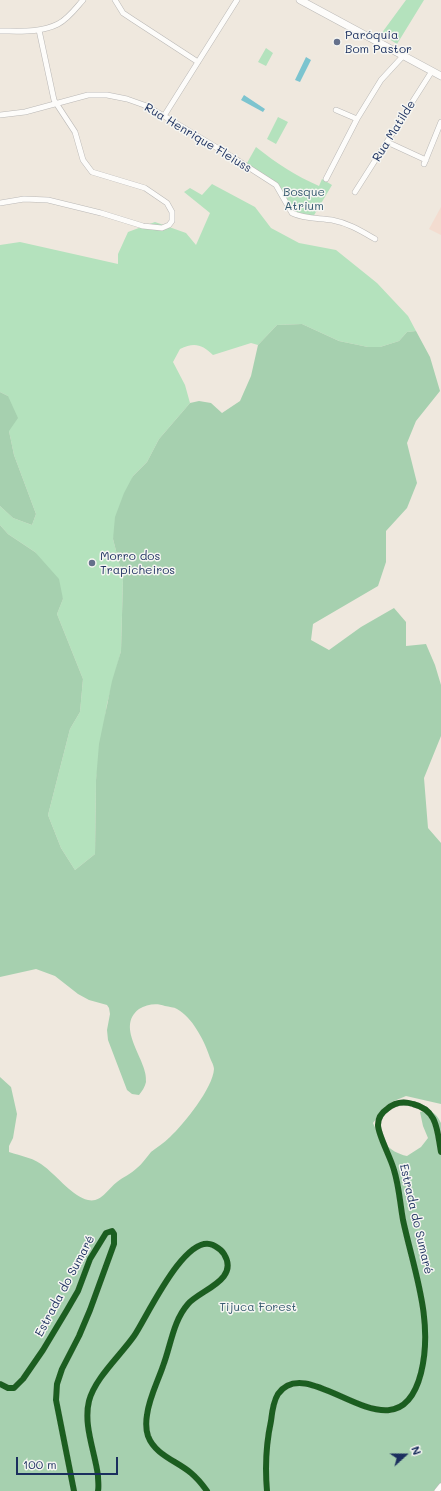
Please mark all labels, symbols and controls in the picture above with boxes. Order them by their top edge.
place label: Paróquia Bom Pastor [345,28,412,56]
marker: Paróquia Bom Pastor [332,37,342,47]
street label: Rua Matilde [369,98,419,164]
street label: Rua Henrique Fleiuss [142,100,254,176]
park label: Bosque Atrium [283,185,325,213]
place label: Morro dos Trapicheiros [100,549,175,577]
marker: Morro dos Trapicheiros [87,558,97,568]
street label: Estrada do Sumaré [396,1162,436,1276]
street label: Estrada do Sumaré [32,1233,98,1339]
park label: Tijuca Forest [219,1300,297,1314]
north arrow [385,1435,425,1475]
text: N [408,1444,425,1457]
scale bar [18,1449,120,1475]
text: 100 m [23,1456,57,1472]

